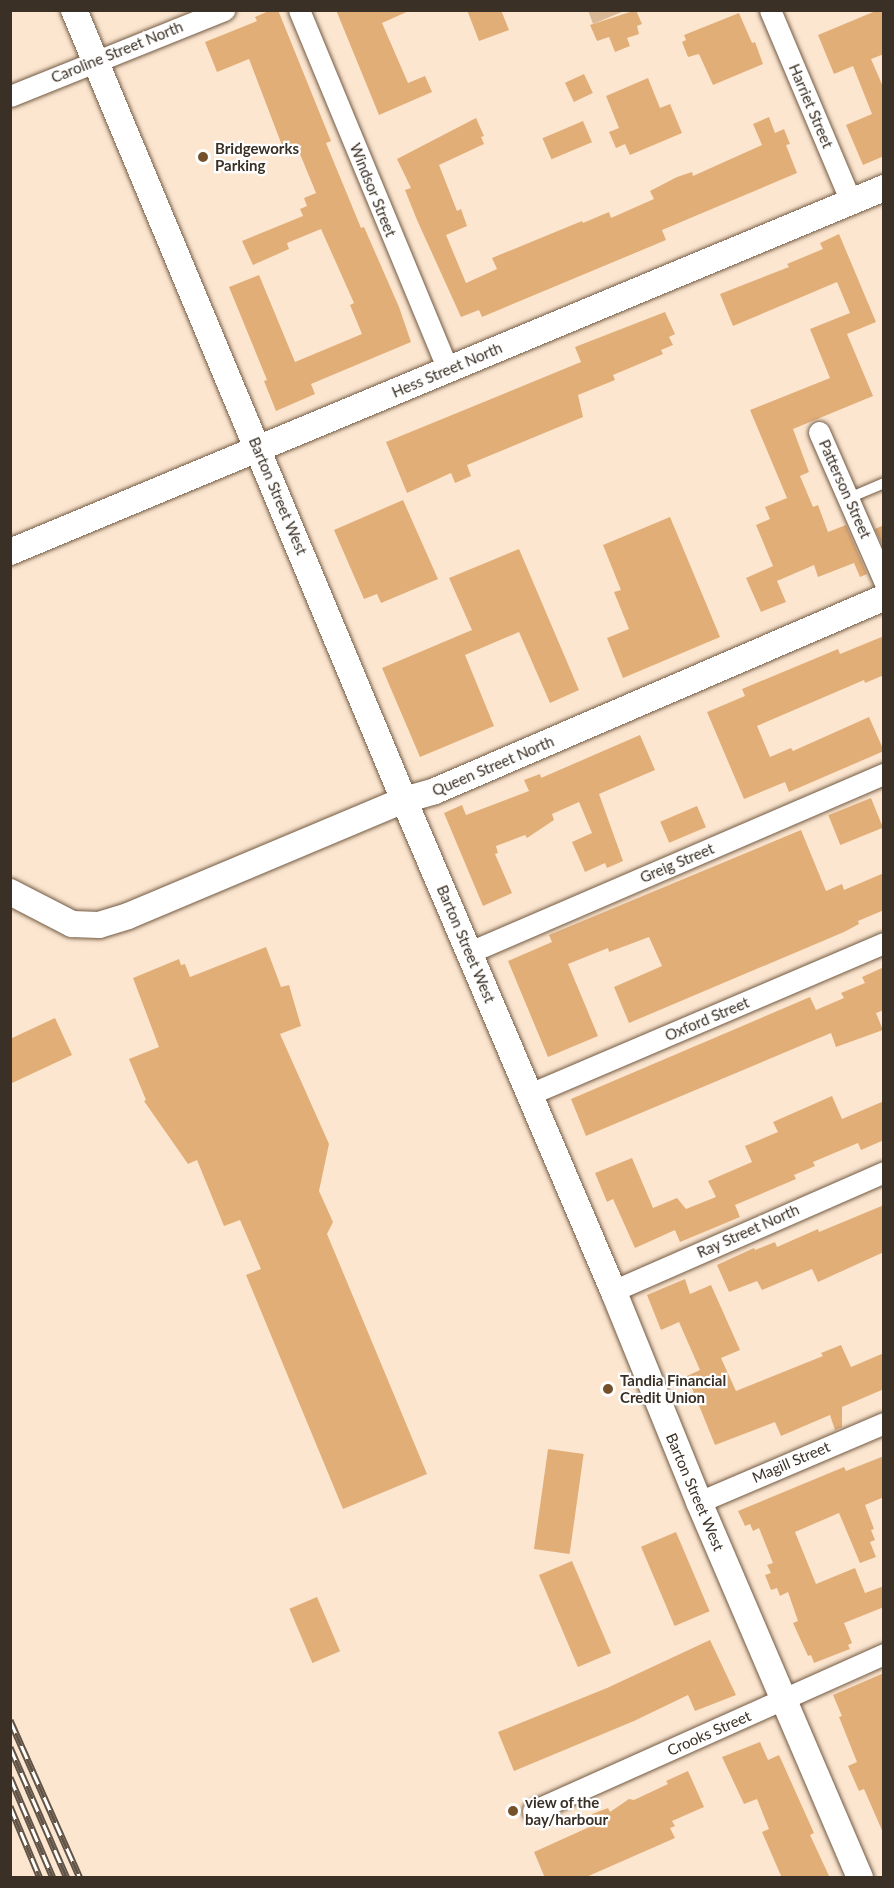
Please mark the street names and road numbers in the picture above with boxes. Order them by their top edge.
street label: Caroline Street North [48,17,186,87]
street label: Harriet Street [785,61,837,151]
street label: Windsor Street [346,140,400,240]
street label: Hess Street North [389,339,505,401]
street label: Barton Street West [245,434,311,558]
street label: Patterson Street [815,437,875,541]
street label: Queen Street North [429,732,557,800]
street label: Greig Street [637,839,717,887]
street label: Barton Street West [433,882,499,1006]
street label: Oxford Street [662,993,752,1045]
street label: Ray Street North [694,1200,802,1262]
street label: Barton Street West [662,1430,728,1554]
street label: Magill Street [749,1438,833,1486]
street label: Crooks Street [664,1707,754,1759]

